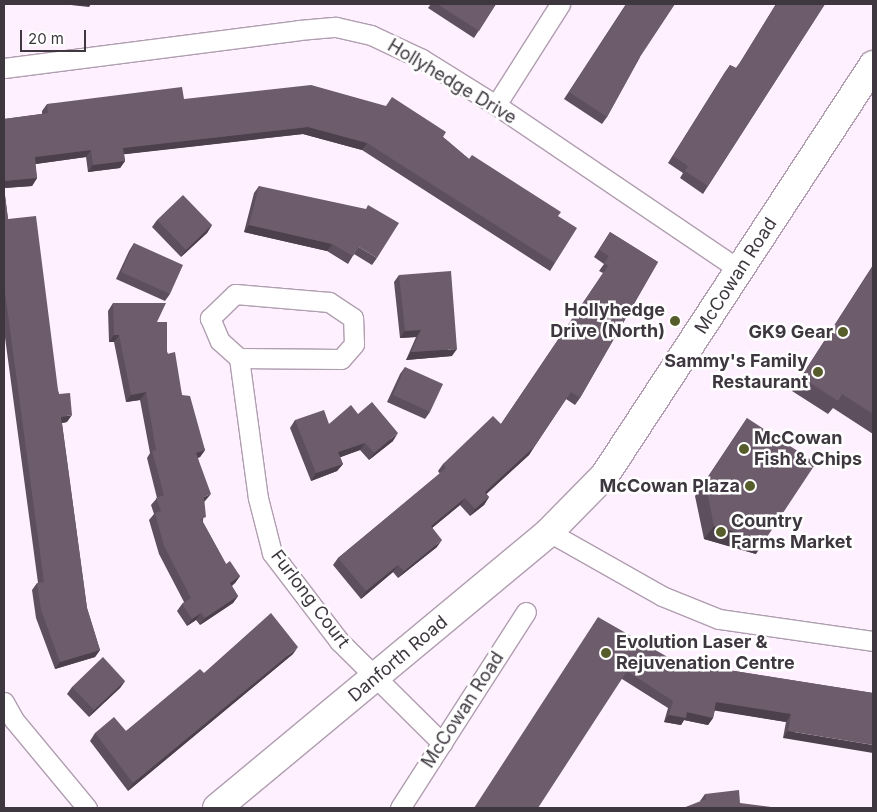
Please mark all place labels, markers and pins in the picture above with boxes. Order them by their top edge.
place label: Hollyhedge Drive (North) [550,300,665,342]
marker: Hollyhedge Drive (North) [669,315,681,327]
place label: GK9 Gear [748,321,833,343]
marker: GK9 Gear [837,326,849,338]
place label: Sammy's Family Restaurant [664,351,808,394]
marker: Sammy's Family Restaurant [812,366,824,378]
place label: McCowan Fish & Chips [754,428,862,470]
marker: McCowan Fish & Chips [738,443,750,455]
place label: McCowan Plaza [600,475,740,497]
marker: McCowan Plaza [744,480,756,492]
place label: Country Farms Market [731,511,852,554]
marker: Country Farms Market [715,526,727,538]
place label: Evolution Laser & Rejuvenation Centre [616,632,795,674]
marker: Evolution Laser & Rejuvenation Centre [600,647,612,659]

